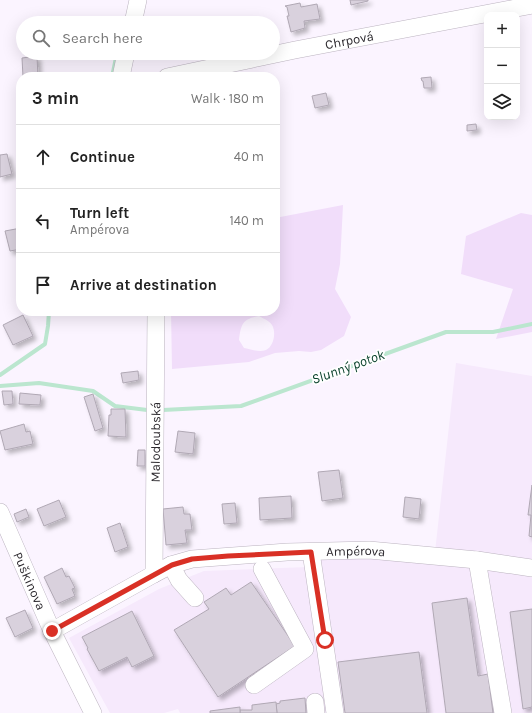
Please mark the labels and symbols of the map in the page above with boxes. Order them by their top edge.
street label: Chrpová [324,28,375,52]
water label: Slunný potok [309,346,388,388]
street label: Malodoubská [147,402,163,482]
street label: Ampérova [326,542,386,559]
street label: Puškinova [11,549,49,612]
route end [43,622,61,640]
route start [316,631,334,649]

